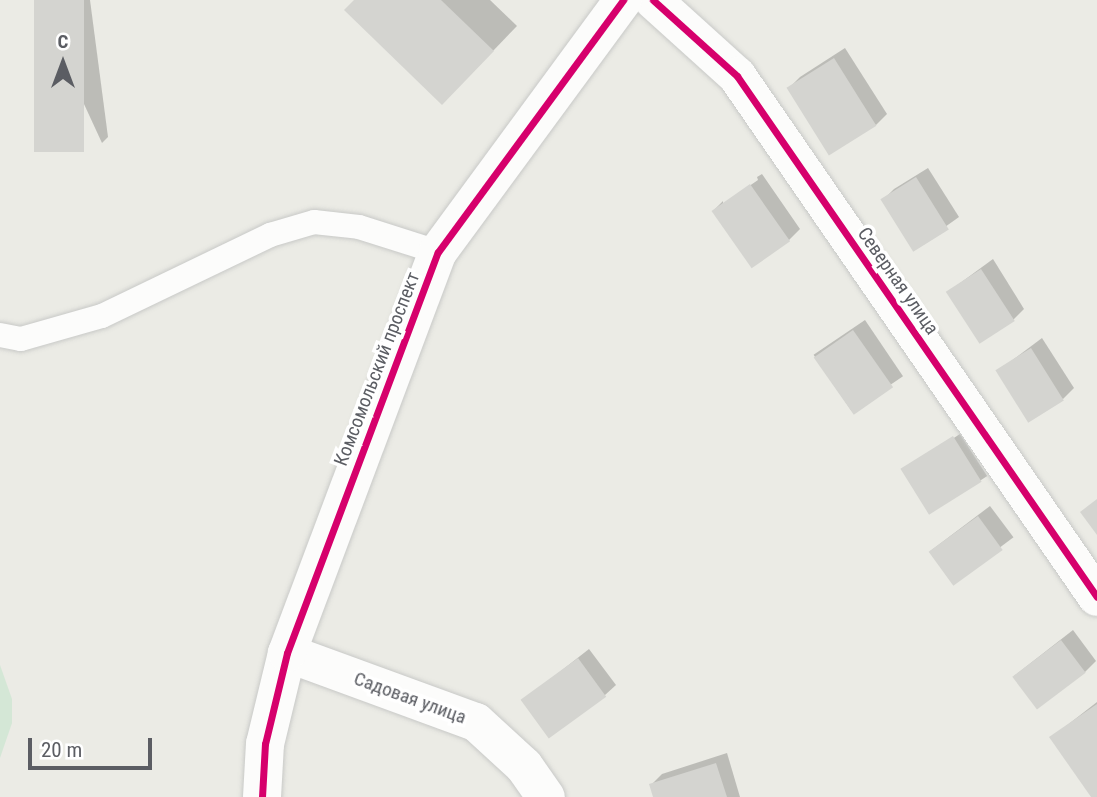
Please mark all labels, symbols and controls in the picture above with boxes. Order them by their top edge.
north arrow [28,28,98,98]
text: С [58,30,68,53]
street label: Северная улица [853,223,943,339]
street label: Комсомольский проспект [329,269,425,469]
street label: Садовая улица [351,667,469,729]
scale bar [32,724,156,768]
text: 20 m [41,738,82,762]

